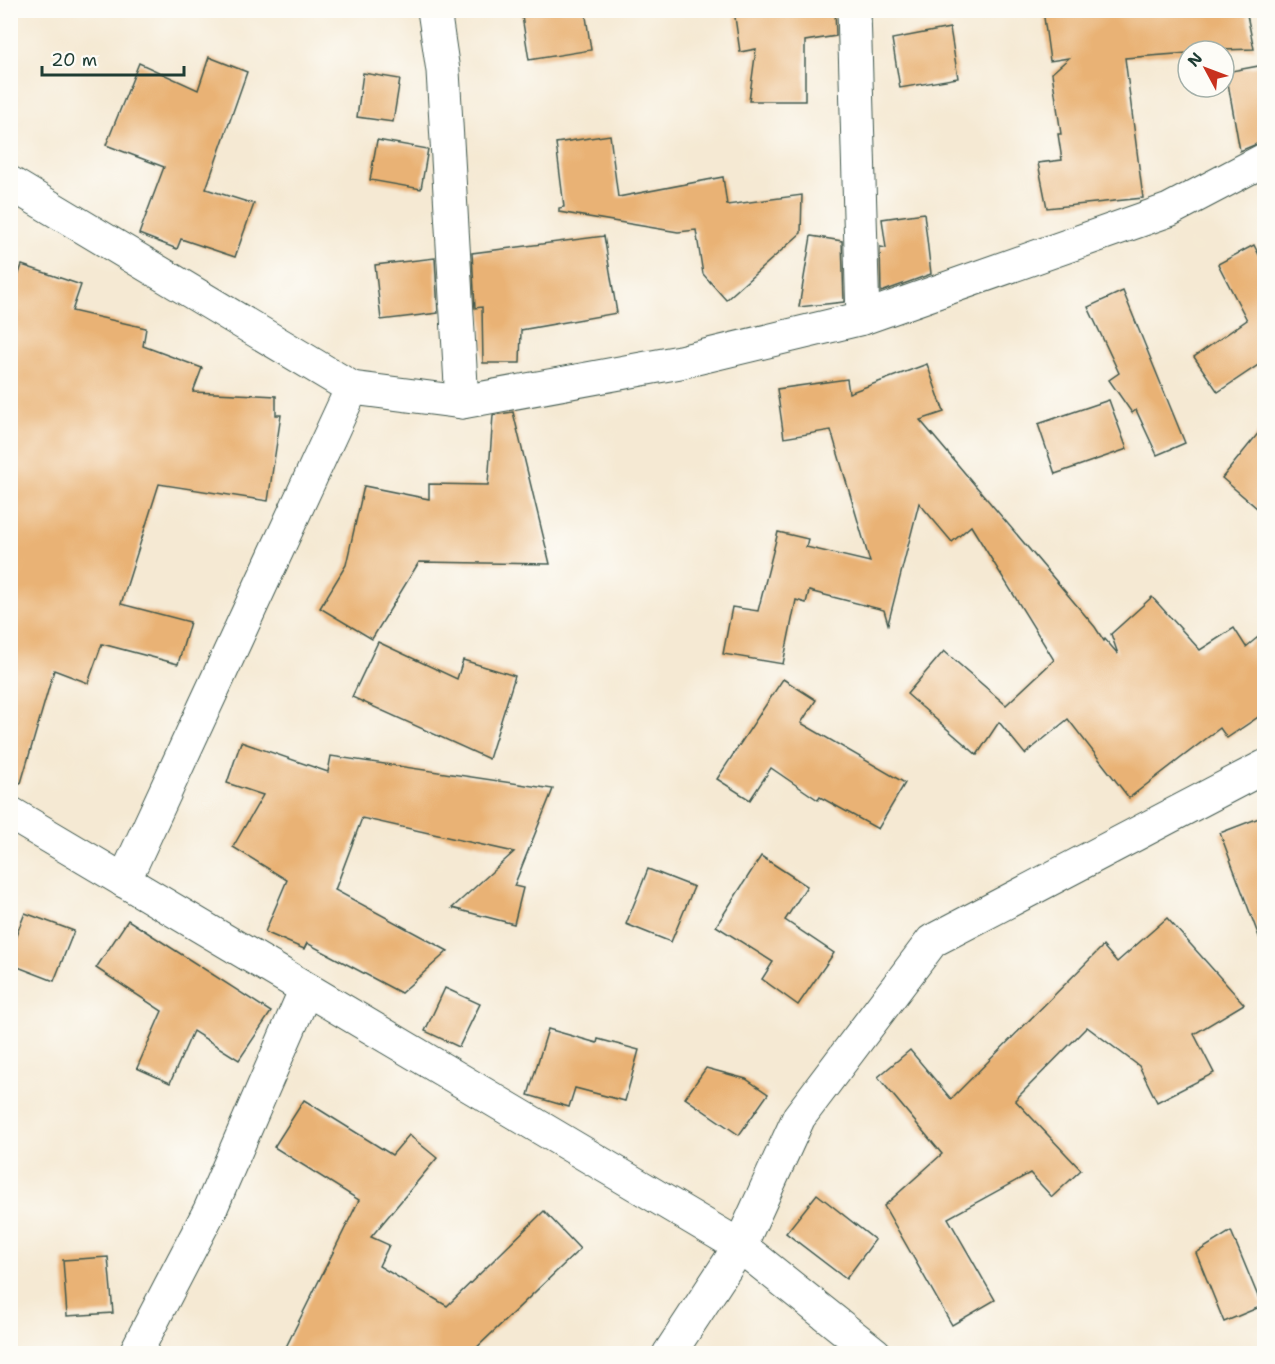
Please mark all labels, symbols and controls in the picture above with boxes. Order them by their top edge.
scale bar [42,39,184,77]
north arrow [1176,39,1236,99]
text: 20 m [51,48,97,72]
text: N [1183,48,1207,71]

